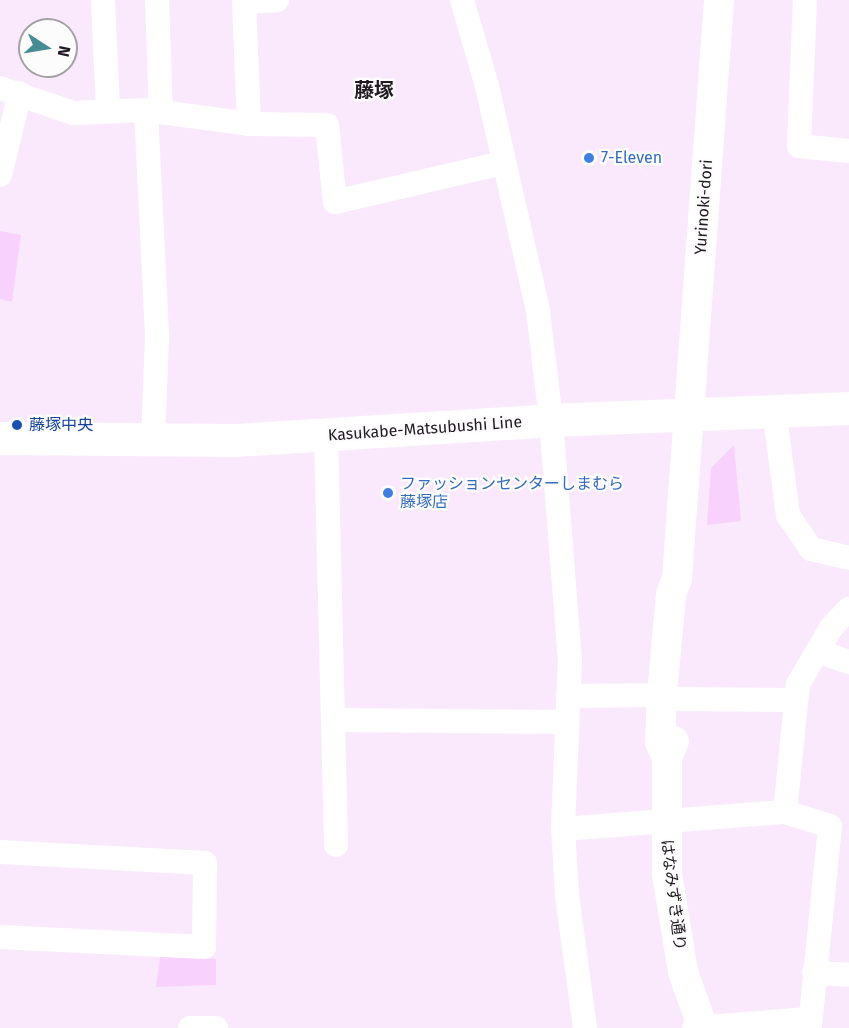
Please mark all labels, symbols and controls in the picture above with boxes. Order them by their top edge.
north arrow [18,18,78,78]
text: N [54,44,75,59]
district label: 藤塚 [354,78,394,102]
place label: 7-Eleven [601,148,662,168]
marker: 7-Eleven [582,151,596,165]
street label: Yurinoki-dori [691,159,717,255]
street label: Kasukabe-Matsubushi Line [327,413,523,445]
place label: 藤塚中央 [29,415,93,435]
marker: 藤塚中央 [10,418,24,432]
place label: ファッションセンターしまむら 藤塚店 [400,474,624,512]
marker: ファッションセンターしまむら 藤塚店 [381,486,395,500]
street label: はなみずき通り [657,838,689,952]

